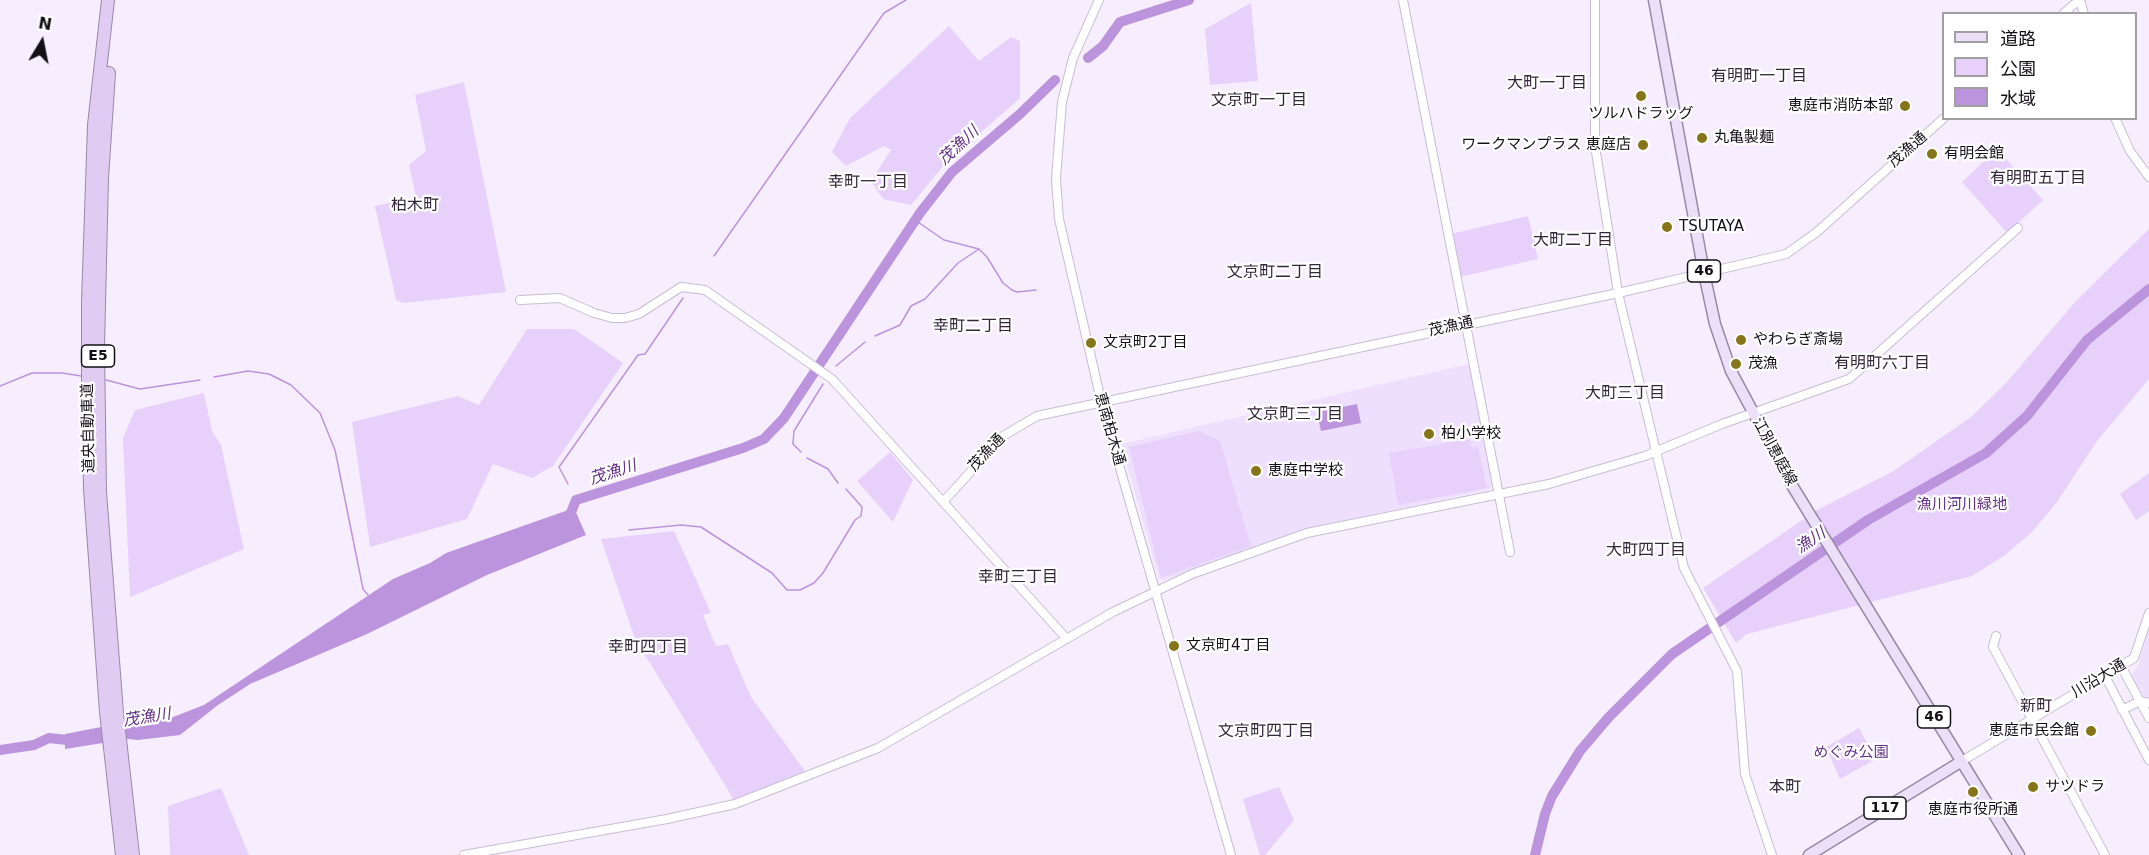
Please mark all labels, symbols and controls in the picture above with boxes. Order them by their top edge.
north arrow [12,12,72,72]
legend [1942,12,2137,120]
text: N [37,13,53,34]
text: 道路 [2000,28,2036,49]
text: 公園 [2000,58,2036,79]
district label: 有明町一丁目 [1711,67,1807,87]
district label: 大町一丁目 [1507,74,1587,94]
text: 水域 [2000,88,2036,109]
marker: ツルハドラッグ [1634,89,1648,103]
district label: 文京町一丁目 [1211,91,1307,111]
place label: 恵庭市消防本部 [1788,97,1893,115]
marker: 恵庭市消防本部 [1898,99,1912,113]
place label: ツルハドラッグ [1589,105,1693,123]
water label: 茂漁川 [935,123,983,169]
street label: 茂漁通 [1885,128,1931,172]
place label: 丸亀製麺 [1714,129,1774,147]
marker: 丸亀製麺 [1695,131,1709,145]
place label: ワークマンプラス 恵庭店 [1461,136,1631,154]
marker: ワークマンプラス 恵庭店 [1636,138,1650,152]
place label: 有明会館 [1944,145,2004,163]
marker: 有明会館 [1925,147,1939,161]
district label: 有明町五丁目 [1990,169,2086,189]
district label: 幸町一丁目 [828,173,908,193]
district label: 柏木町 [391,196,439,216]
place label: TSUTAYA [1679,218,1744,236]
marker: TSUTAYA [1660,220,1674,234]
district label: 大町二丁目 [1533,231,1613,251]
road number: 46 [1688,260,1720,282]
district label: 文京町二丁目 [1227,263,1323,283]
street label: 茂漁通 [1427,314,1475,340]
district label: 幸町二丁目 [933,317,1013,337]
place label: やわらぎ斎場 [1753,331,1843,349]
marker: やわらぎ斎場 [1734,333,1748,347]
place label: 文京町2丁目 [1103,334,1188,352]
marker: 文京町2丁目 [1084,336,1098,350]
road number: E5 [82,345,114,367]
district label: 有明町六丁目 [1834,354,1930,374]
place label: 茂漁 [1748,355,1778,373]
marker: 茂漁 [1729,357,1743,371]
street label: 道央自動車道 [79,383,99,473]
district label: 大町三丁目 [1585,384,1665,404]
street label: 恵南柏木通 [1090,390,1128,468]
district label: 文京町三丁目 [1247,405,1343,425]
street label: 江別恵庭線 [1748,415,1800,489]
place label: 柏小学校 [1441,425,1501,443]
marker: 柏小学校 [1422,427,1436,441]
street label: 茂漁通 [965,431,1009,475]
water label: 茂漁川 [587,456,639,490]
place label: 恵庭中学校 [1268,462,1343,480]
marker: 恵庭中学校 [1249,464,1263,478]
park label: 漁川河川緑地 [1917,496,2007,514]
water label: 漁川 [1792,524,1830,558]
district label: 大町四丁目 [1606,541,1686,561]
district label: 幸町三丁目 [978,568,1058,588]
place label: 文京町4丁目 [1186,637,1271,655]
district label: 幸町四丁目 [608,638,688,658]
marker: 文京町4丁目 [1167,639,1181,653]
street label: 川沿大通 [2069,656,2129,702]
district label: 新町 [2020,697,2052,717]
water label: 茂漁川 [122,705,172,731]
road number: 46 [1918,706,1950,728]
district label: 文京町四丁目 [1218,722,1314,742]
place label: 恵庭市民会館 [1989,722,2079,740]
marker: 恵庭市民会館 [2084,724,2098,738]
park label: めぐみ公園 [1814,744,1888,762]
district label: 本町 [1769,778,1801,798]
place label: サツドラ [2045,778,2105,796]
marker: サツドラ [2026,780,2040,794]
marker: 恵庭市役所通 [1966,785,1980,799]
road number: 117 [1864,797,1906,819]
place label: 恵庭市役所通 [1928,801,2018,819]

